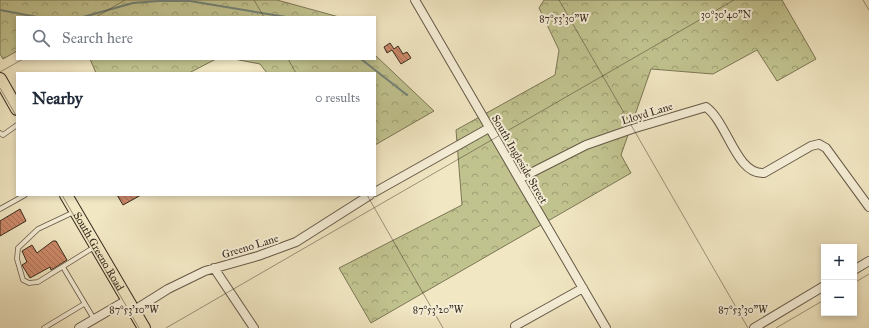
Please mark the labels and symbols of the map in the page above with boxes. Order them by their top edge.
text: 30°30'40"N [701,9,752,21]
text: 87°53'30"W [539,13,589,25]
street label: Lloyd Lane [620,99,675,127]
street label: South Ingleside Street [489,113,550,206]
street label: South Greeno Road [70,210,127,293]
street label: Greeno Lane [220,232,280,261]
text: 87°53'10"W [109,304,159,316]
text: 87°53'20"W [413,304,464,316]
text: 87°53'30"W [718,304,768,316]

